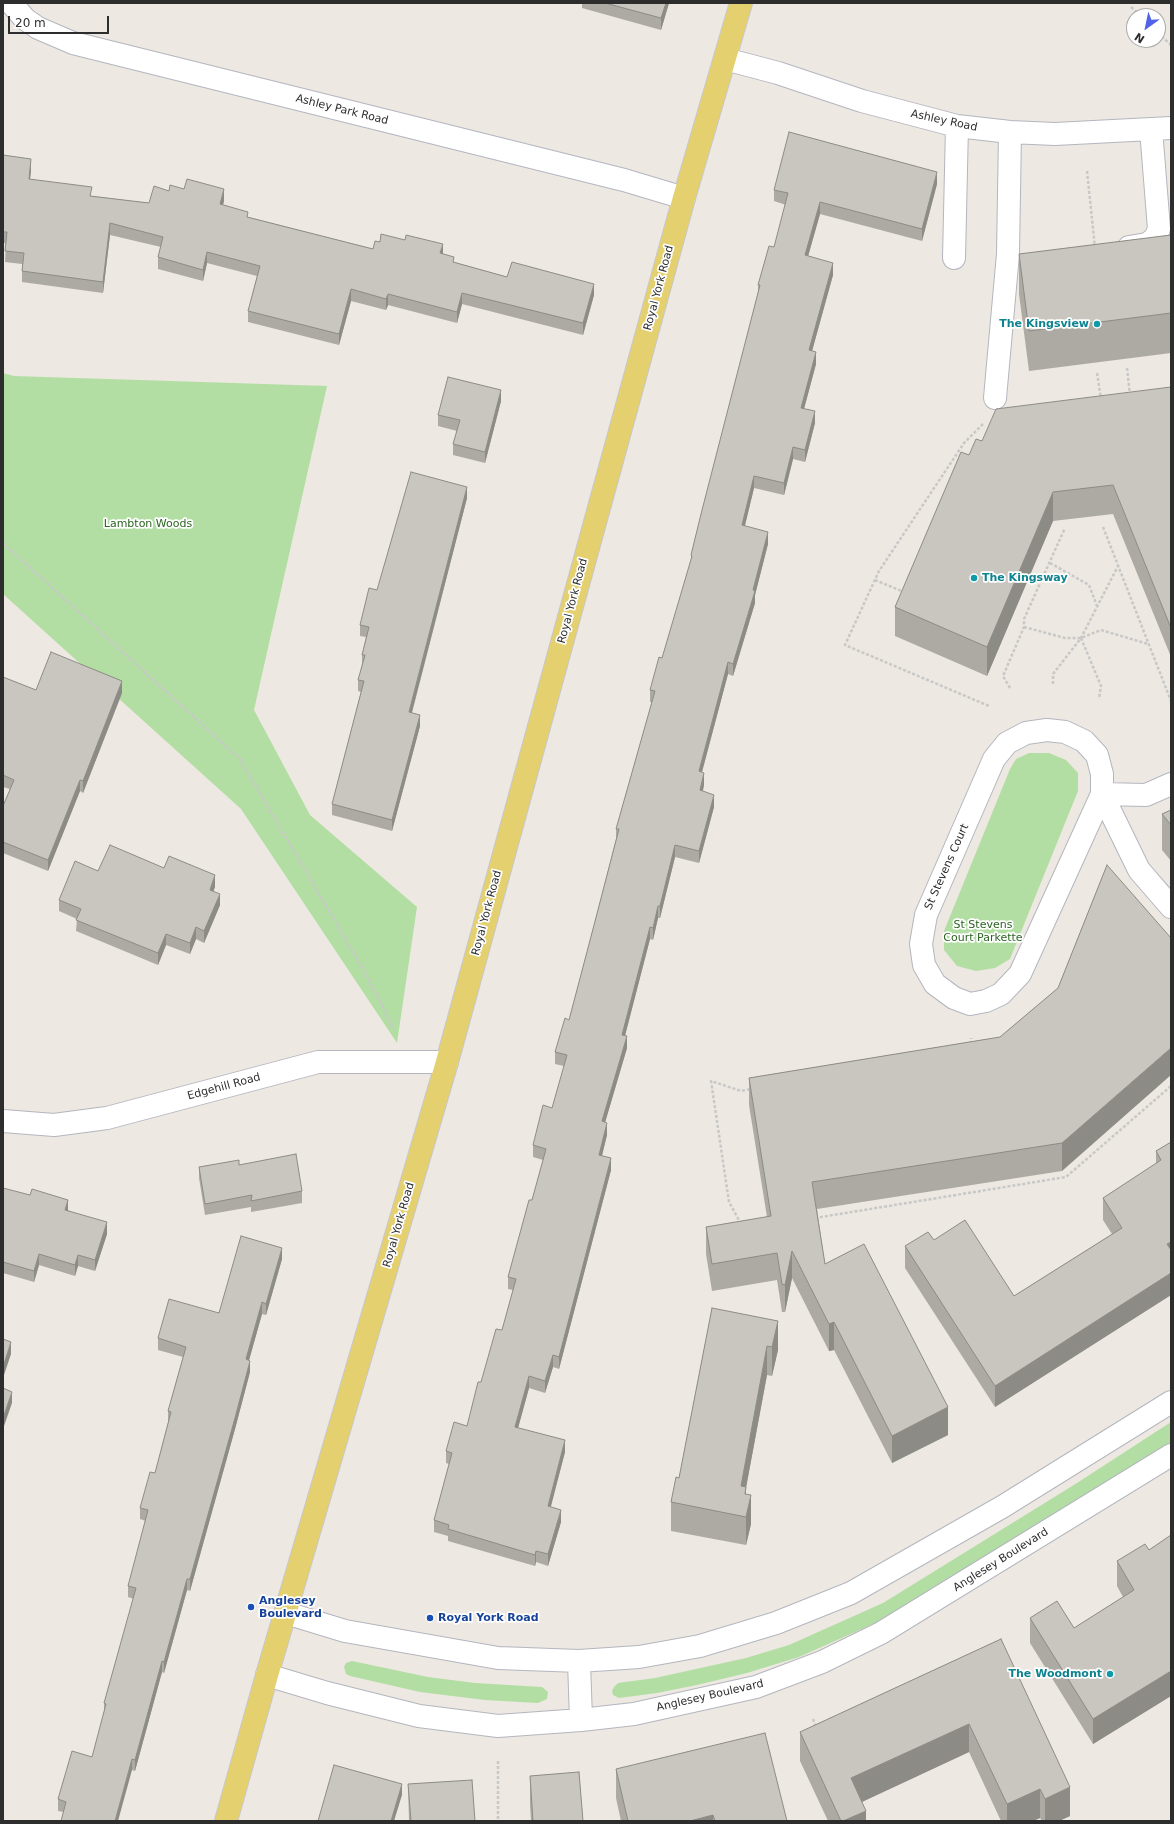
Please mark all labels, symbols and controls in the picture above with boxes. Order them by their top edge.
scale bar [10,8,111,34]
north arrow [1126,8,1166,48]
text: 20 m [15,16,46,30]
text: N [1132,30,1147,46]
street label: Ashley Park Road [294,92,390,128]
street label: Ashley Road [910,108,978,134]
street label: Royal York Road [641,244,677,332]
place label: The Kingsview [999,317,1089,331]
marker: The Kingsview [1092,319,1102,329]
park label: Lambton Woods [104,517,192,531]
street label: Royal York Road [555,557,591,645]
place label: The Kingsway [982,571,1068,585]
marker: The Kingsway [969,573,979,583]
street label: St Stevens Court [922,822,972,912]
street label: Royal York Road [469,869,505,957]
park label: St Stevens Court Parkette [943,918,1023,944]
street label: Edgehill Road [186,1071,262,1103]
street label: Royal York Road [381,1181,417,1269]
street label: Anglesey Boulevard [951,1525,1051,1595]
place label: Anglesey Boulevard [259,1594,322,1620]
marker: Anglesey Boulevard [246,1602,256,1612]
place label: Royal York Road [438,1611,539,1625]
marker: Royal York Road [425,1613,435,1623]
place label: The Woodmont [1009,1667,1102,1681]
marker: The Woodmont [1105,1669,1115,1679]
street label: Anglesey Boulevard [655,1677,765,1715]

